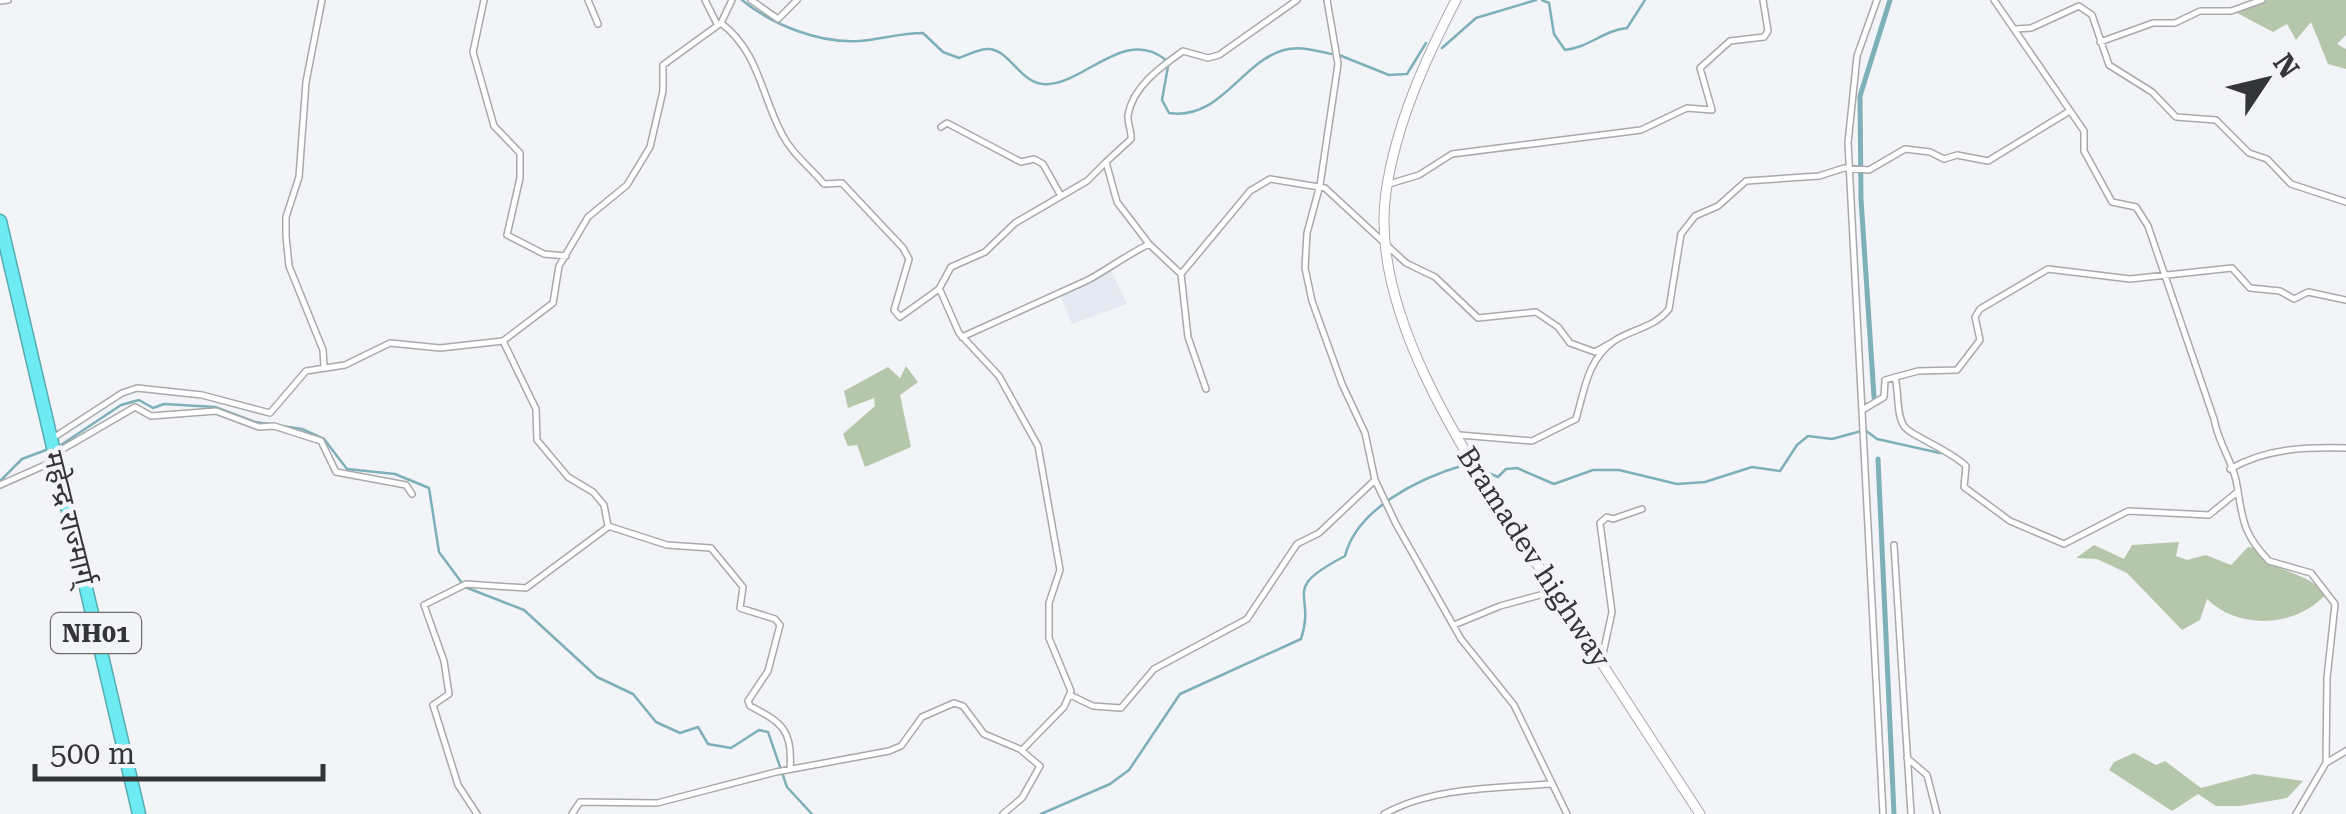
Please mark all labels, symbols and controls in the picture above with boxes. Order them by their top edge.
north arrow [2216,30,2316,130]
text: N [2266,48,2306,84]
street label: Bramadev highway [1450,440,1618,674]
street label: महेन्द्र राज्मार्ग् [35,448,103,592]
road number: NH01 [51,613,141,653]
scale bar [35,719,322,781]
text: 500 m [50,736,135,771]

